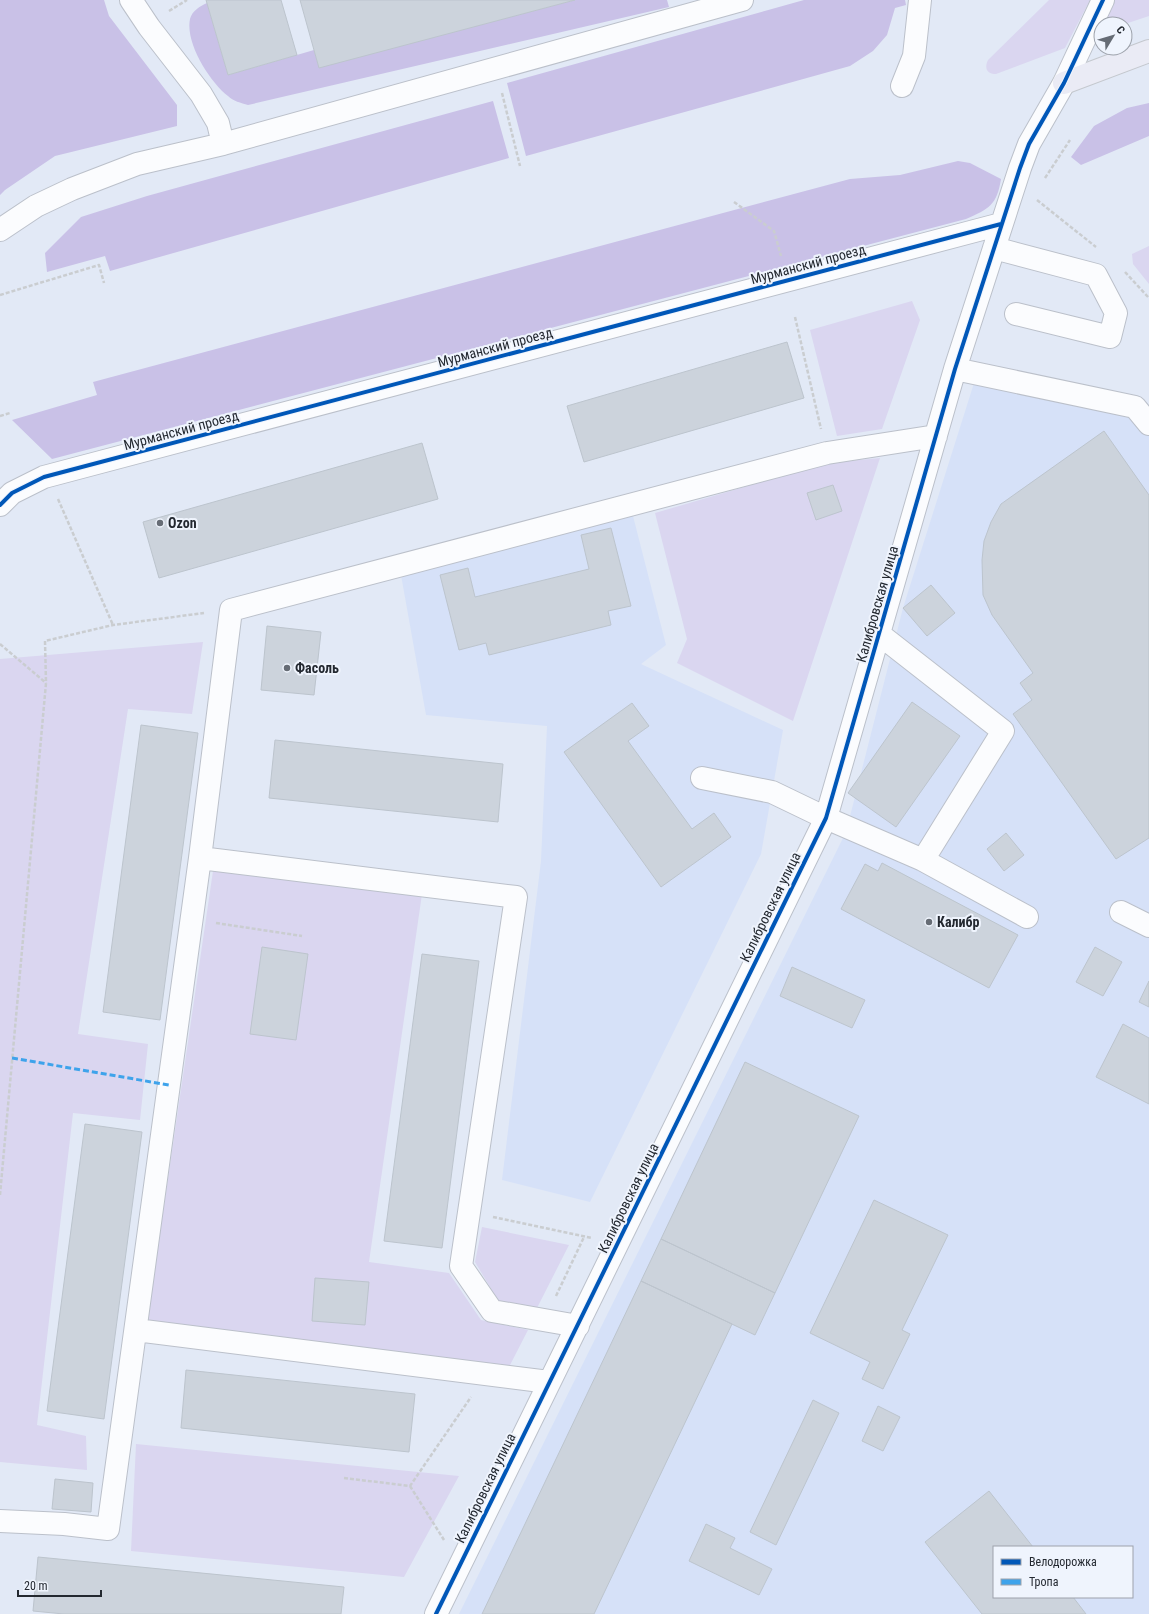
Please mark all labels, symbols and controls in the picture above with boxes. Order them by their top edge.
north arrow [1093,16,1133,56]
text: С [1113,24,1128,37]
street label: Мурманский проезд [749,241,868,287]
street label: Мурманский проезд [436,324,555,370]
street label: Мурманский проезд [122,407,241,453]
place label: Ozon [168,515,197,531]
marker: Ozon [155,518,165,528]
street label: Калибровская улица [853,544,901,664]
place label: Фасоль [295,660,339,676]
marker: Фасоль [282,663,292,673]
street label: Калибровская улица [736,849,804,965]
place label: Калибр [937,914,979,930]
marker: Калибр [924,917,934,927]
street label: Калибровская улица [594,1140,662,1256]
street label: Калибровская улица [451,1430,519,1546]
legend [993,1546,1133,1598]
text: Велодорожка [1029,1555,1097,1569]
scale bar [18,1572,101,1598]
text: Тропа [1029,1575,1059,1589]
text: 20 m [24,1579,48,1593]

